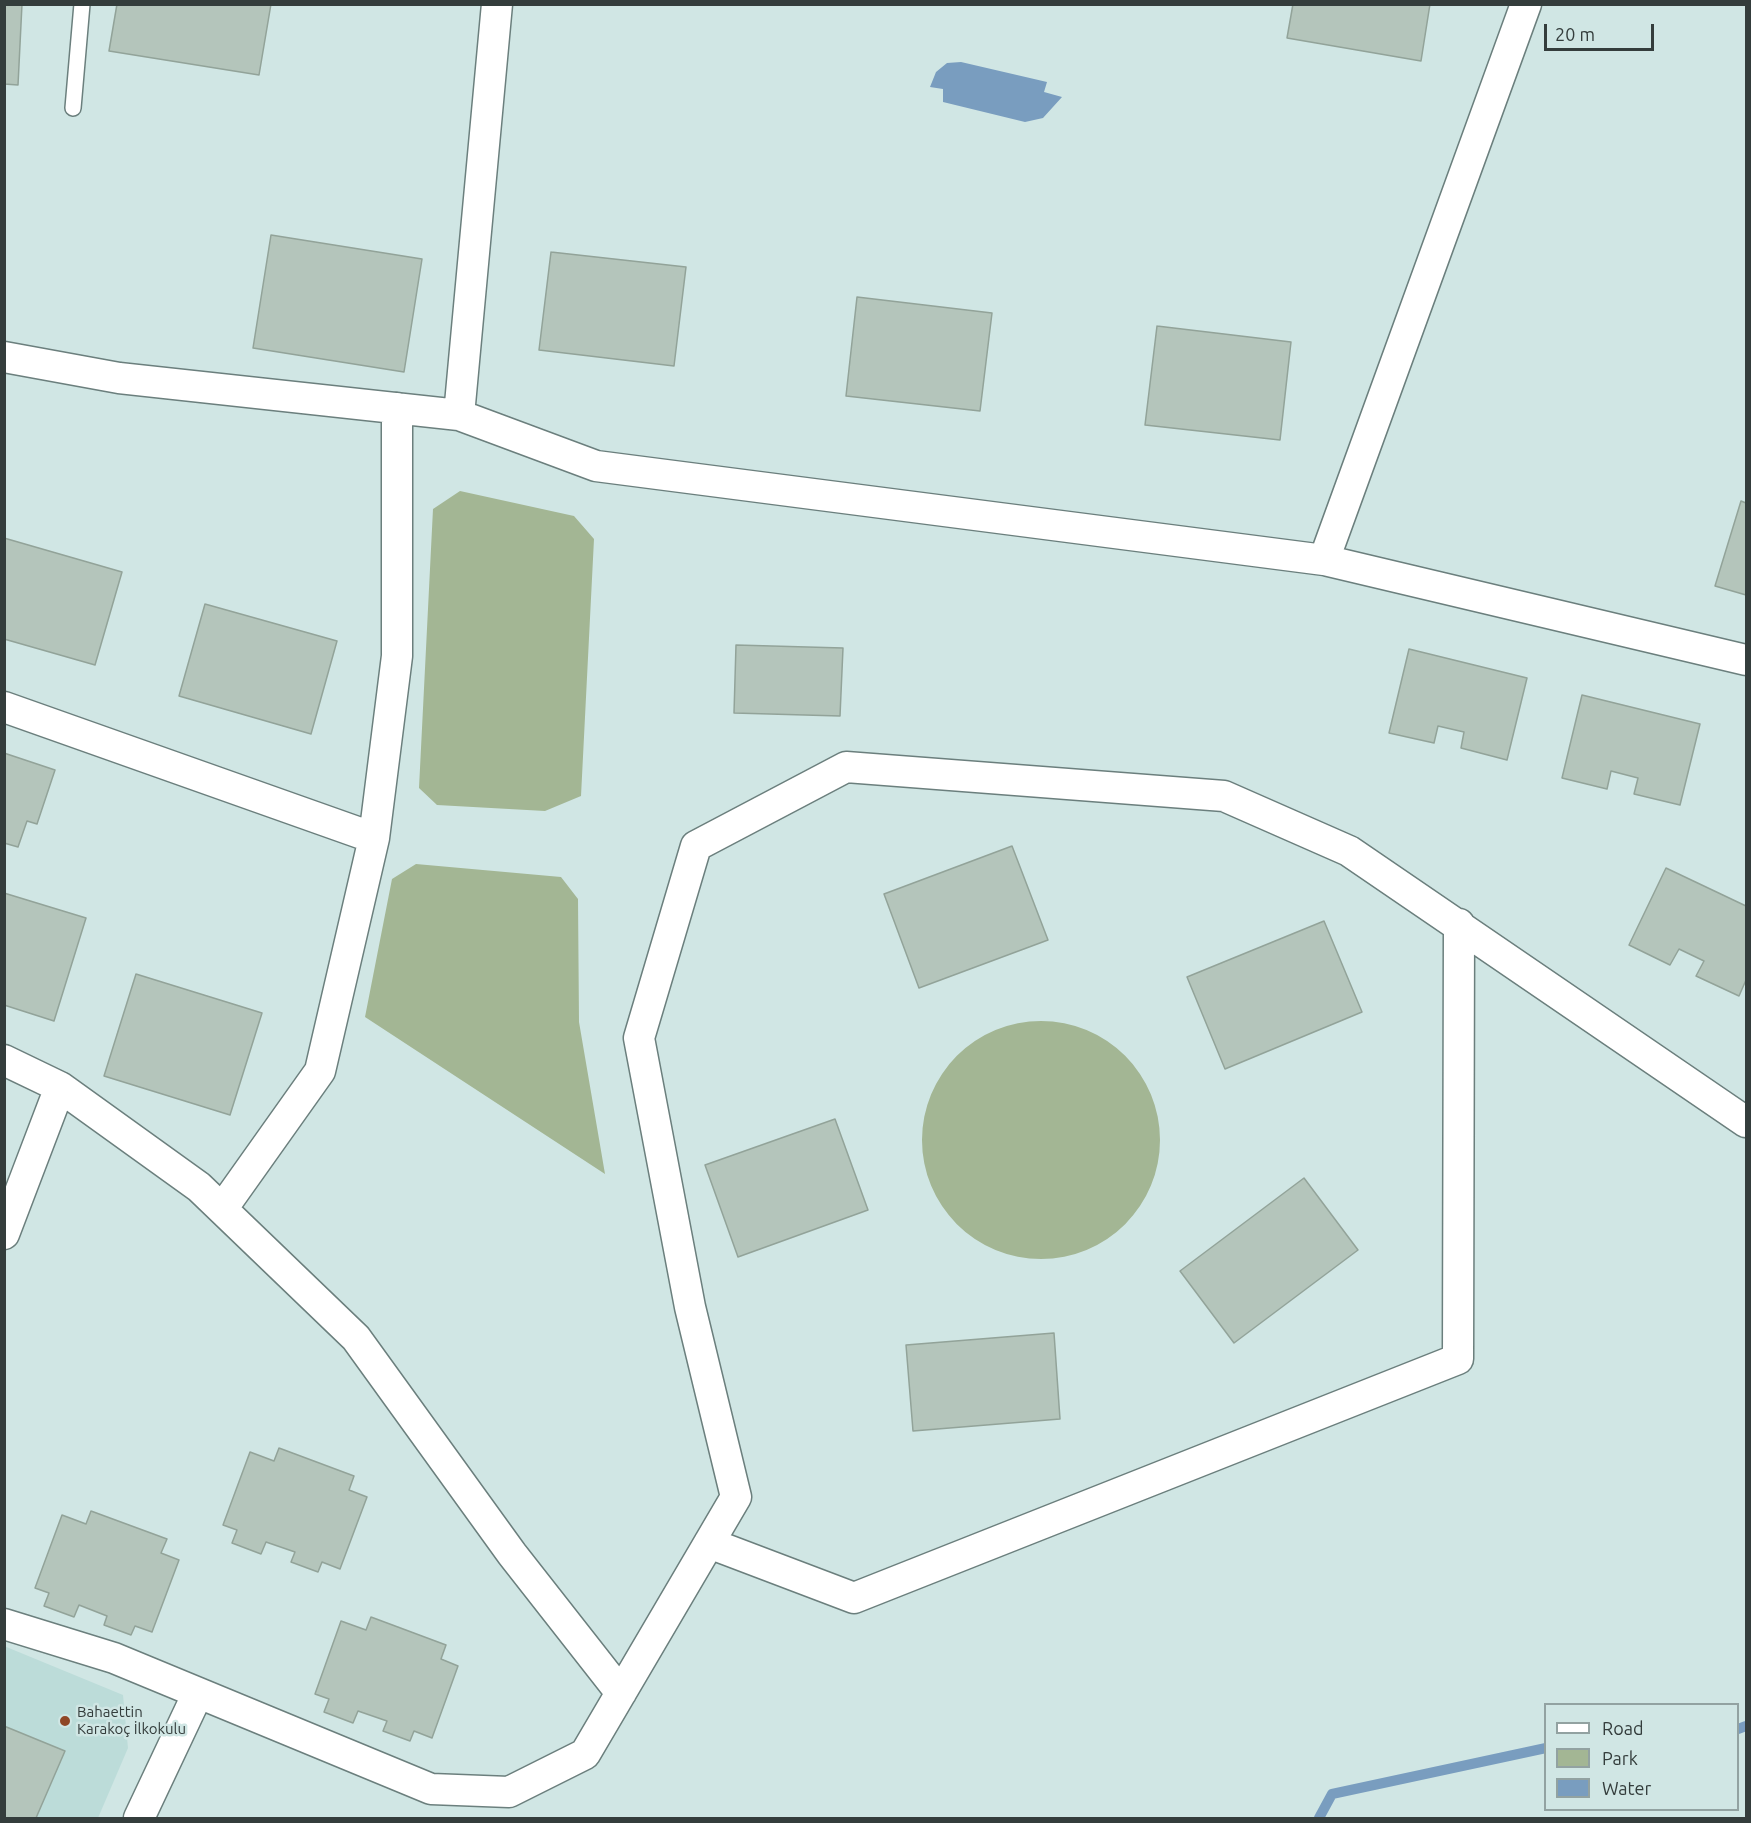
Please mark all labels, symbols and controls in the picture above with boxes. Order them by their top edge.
scale bar [1547,12,1656,50]
text: 20 m [1555,24,1595,44]
place label: Bahaettin Karakoç İlkokulu [77,1703,186,1738]
legend [1544,1703,1739,1811]
marker: Bahaettin Karakoç İlkokulu [58,1714,72,1728]
text: Road [1602,1718,1644,1738]
text: Park [1602,1748,1638,1768]
text: Water [1602,1778,1651,1798]

